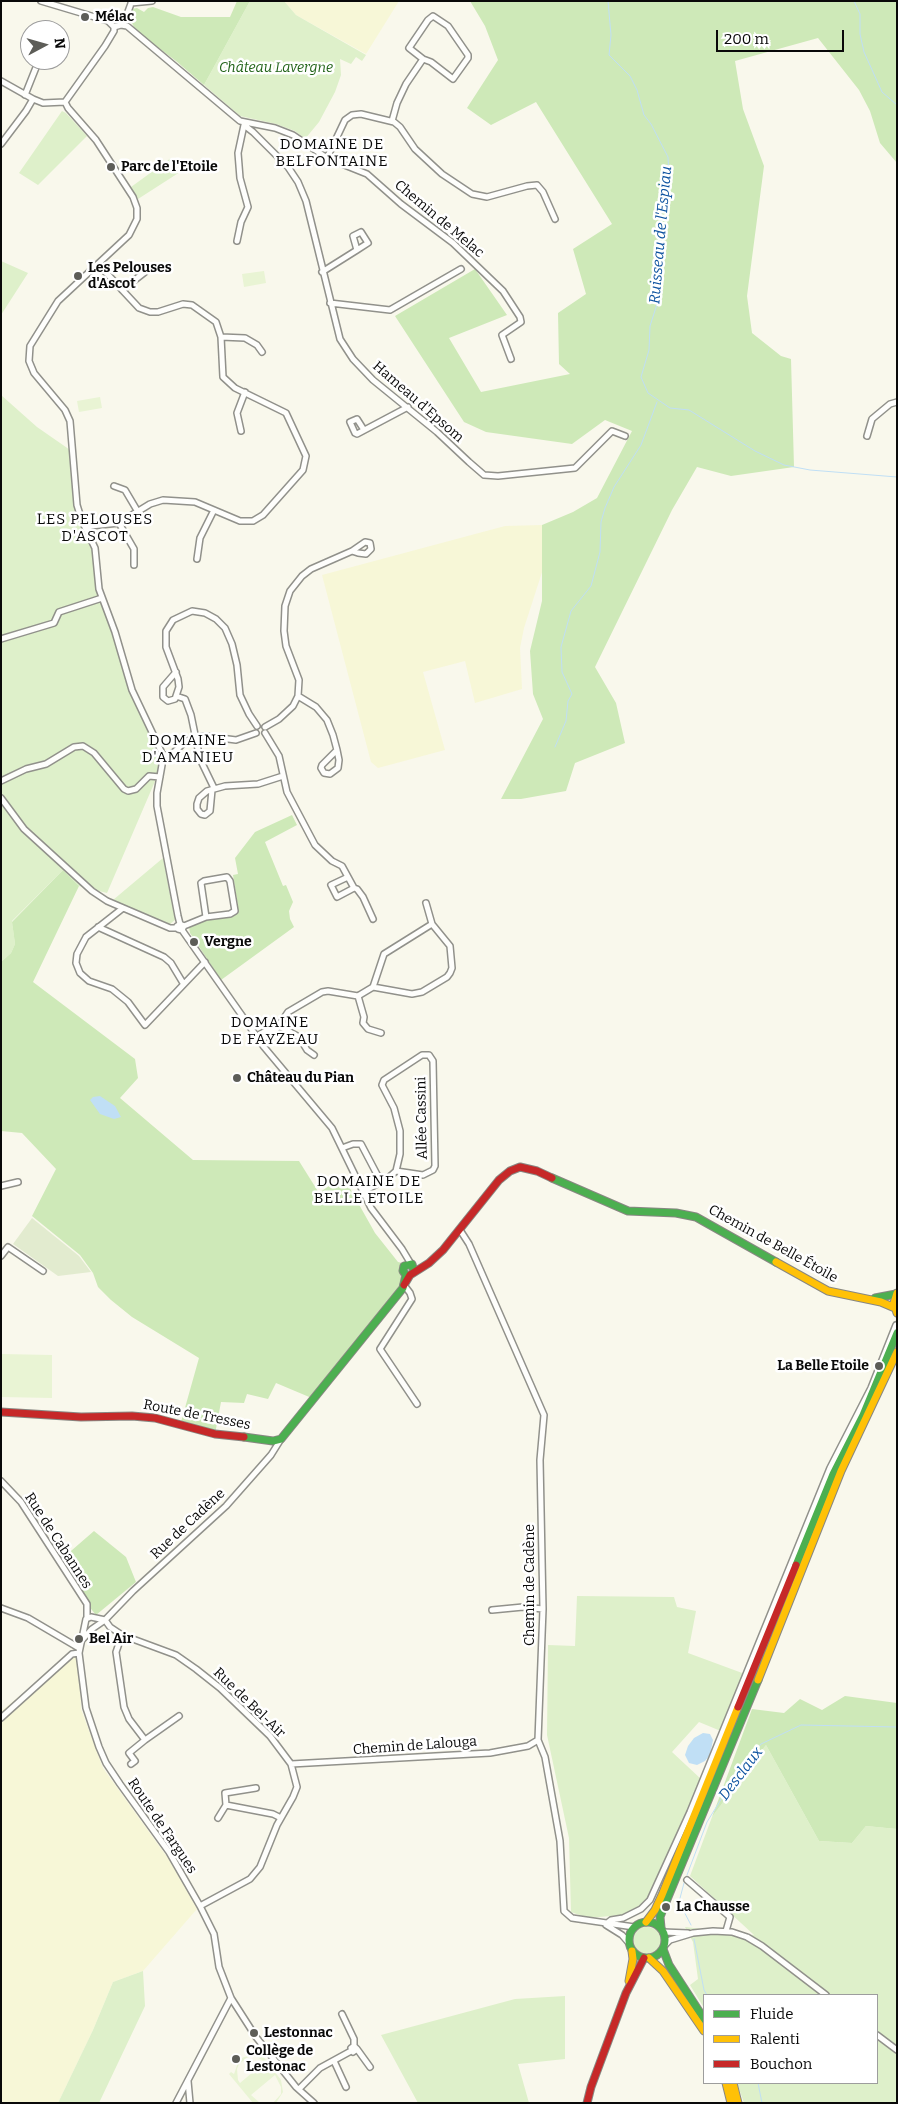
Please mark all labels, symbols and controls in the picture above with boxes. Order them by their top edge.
place label: Mélac [95,9,134,25]
marker: Mélac [79,11,91,23]
north arrow [20,20,70,70]
scale bar [718,20,846,52]
text: 200 m [724,30,769,48]
text: N [50,37,68,50]
park label: Château Lavergne [219,60,333,76]
district label: DOMAINE DE BELFONTAINE [274,136,390,171]
place label: Parc de l'Etoile [121,159,218,175]
marker: Parc de l'Etoile [105,161,117,173]
water label: Ruisseau de l'Espiau [646,165,676,305]
street label: Chemin de Melac [391,177,487,261]
place label: Les Pelouses d'Ascot [88,260,172,292]
marker: Les Pelouses d'Ascot [72,270,84,282]
street label: Hameau d'Epsom [369,358,467,446]
district label: LES PELOUSES D'ASCOT [35,511,155,546]
district label: DOMAINE D'AMANIEU [141,732,235,767]
place label: Vergne [204,934,252,950]
marker: Vergne [188,936,200,948]
district label: DOMAINE DE FAYZEAU [220,1014,320,1049]
place label: Château du Pian [247,1070,354,1086]
marker: Château du Pian [231,1072,243,1084]
street label: Allée Cassini [413,1076,431,1160]
district label: DOMAINE DE BELLE ETOILE [312,1173,426,1208]
street label: Chemin de Belle Étoile [705,1201,841,1287]
place label: La Belle Etoile [777,1358,869,1374]
marker: La Belle Etoile [873,1360,885,1372]
street label: Route de Tresses [142,1396,252,1434]
street label: Rue de Cadène [147,1485,229,1563]
street label: Rue de Cabannes [21,1490,95,1592]
street label: Chemin de Cadène [522,1524,538,1646]
place label: Bel Air [89,1631,133,1647]
marker: Bel Air [73,1633,85,1645]
street label: Rue de Bel-Air [210,1665,288,1741]
street label: Chemin de Lalouga [352,1733,478,1759]
water label: Desclaux [715,1744,767,1804]
street label: Route de Fargues [124,1775,200,1877]
place label: La Chausse [676,1899,750,1915]
marker: La Chausse [660,1901,672,1913]
legend [703,1994,878,2084]
text: Fluide [750,2005,793,2023]
place label: Lestonnac [264,2025,333,2041]
marker: Lestonnac [248,2027,260,2039]
text: Ralenti [750,2030,800,2048]
place label: Collège de Lestonac [246,2043,313,2076]
marker: Collège de Lestonac [230,2053,242,2065]
text: Bouchon [750,2055,812,2073]

